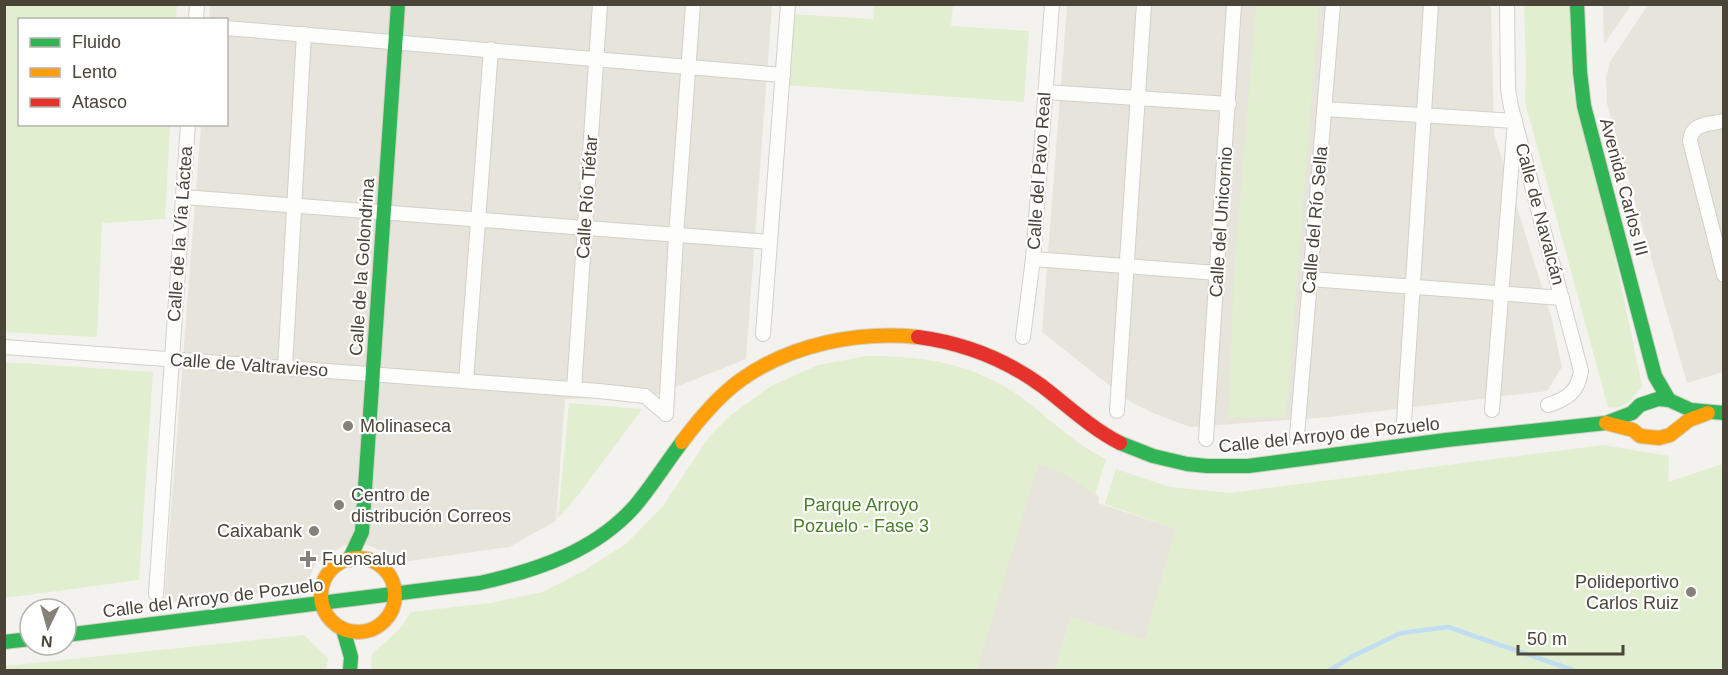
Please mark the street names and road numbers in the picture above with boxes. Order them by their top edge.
street label: Calle del Pavo Real [1024,91,1054,251]
street label: Avenida Carlos III [1596,116,1652,258]
street label: Calle Río Tiétar [573,134,601,260]
street label: Calle de Navalcán [1511,141,1569,287]
street label: Calle de la Vía Láctea [164,144,196,323]
street label: Calle del Río Sella [1299,144,1332,295]
street label: Calle del Unicornio [1206,146,1236,298]
street label: Calle de la Golondrina [346,176,378,357]
street label: Calle de Valtravieso [169,349,329,381]
street label: Calle del Arroyo de Pozuelo [1217,413,1441,457]
street label: Calle del Arroyo de Pozuelo [102,575,324,621]

